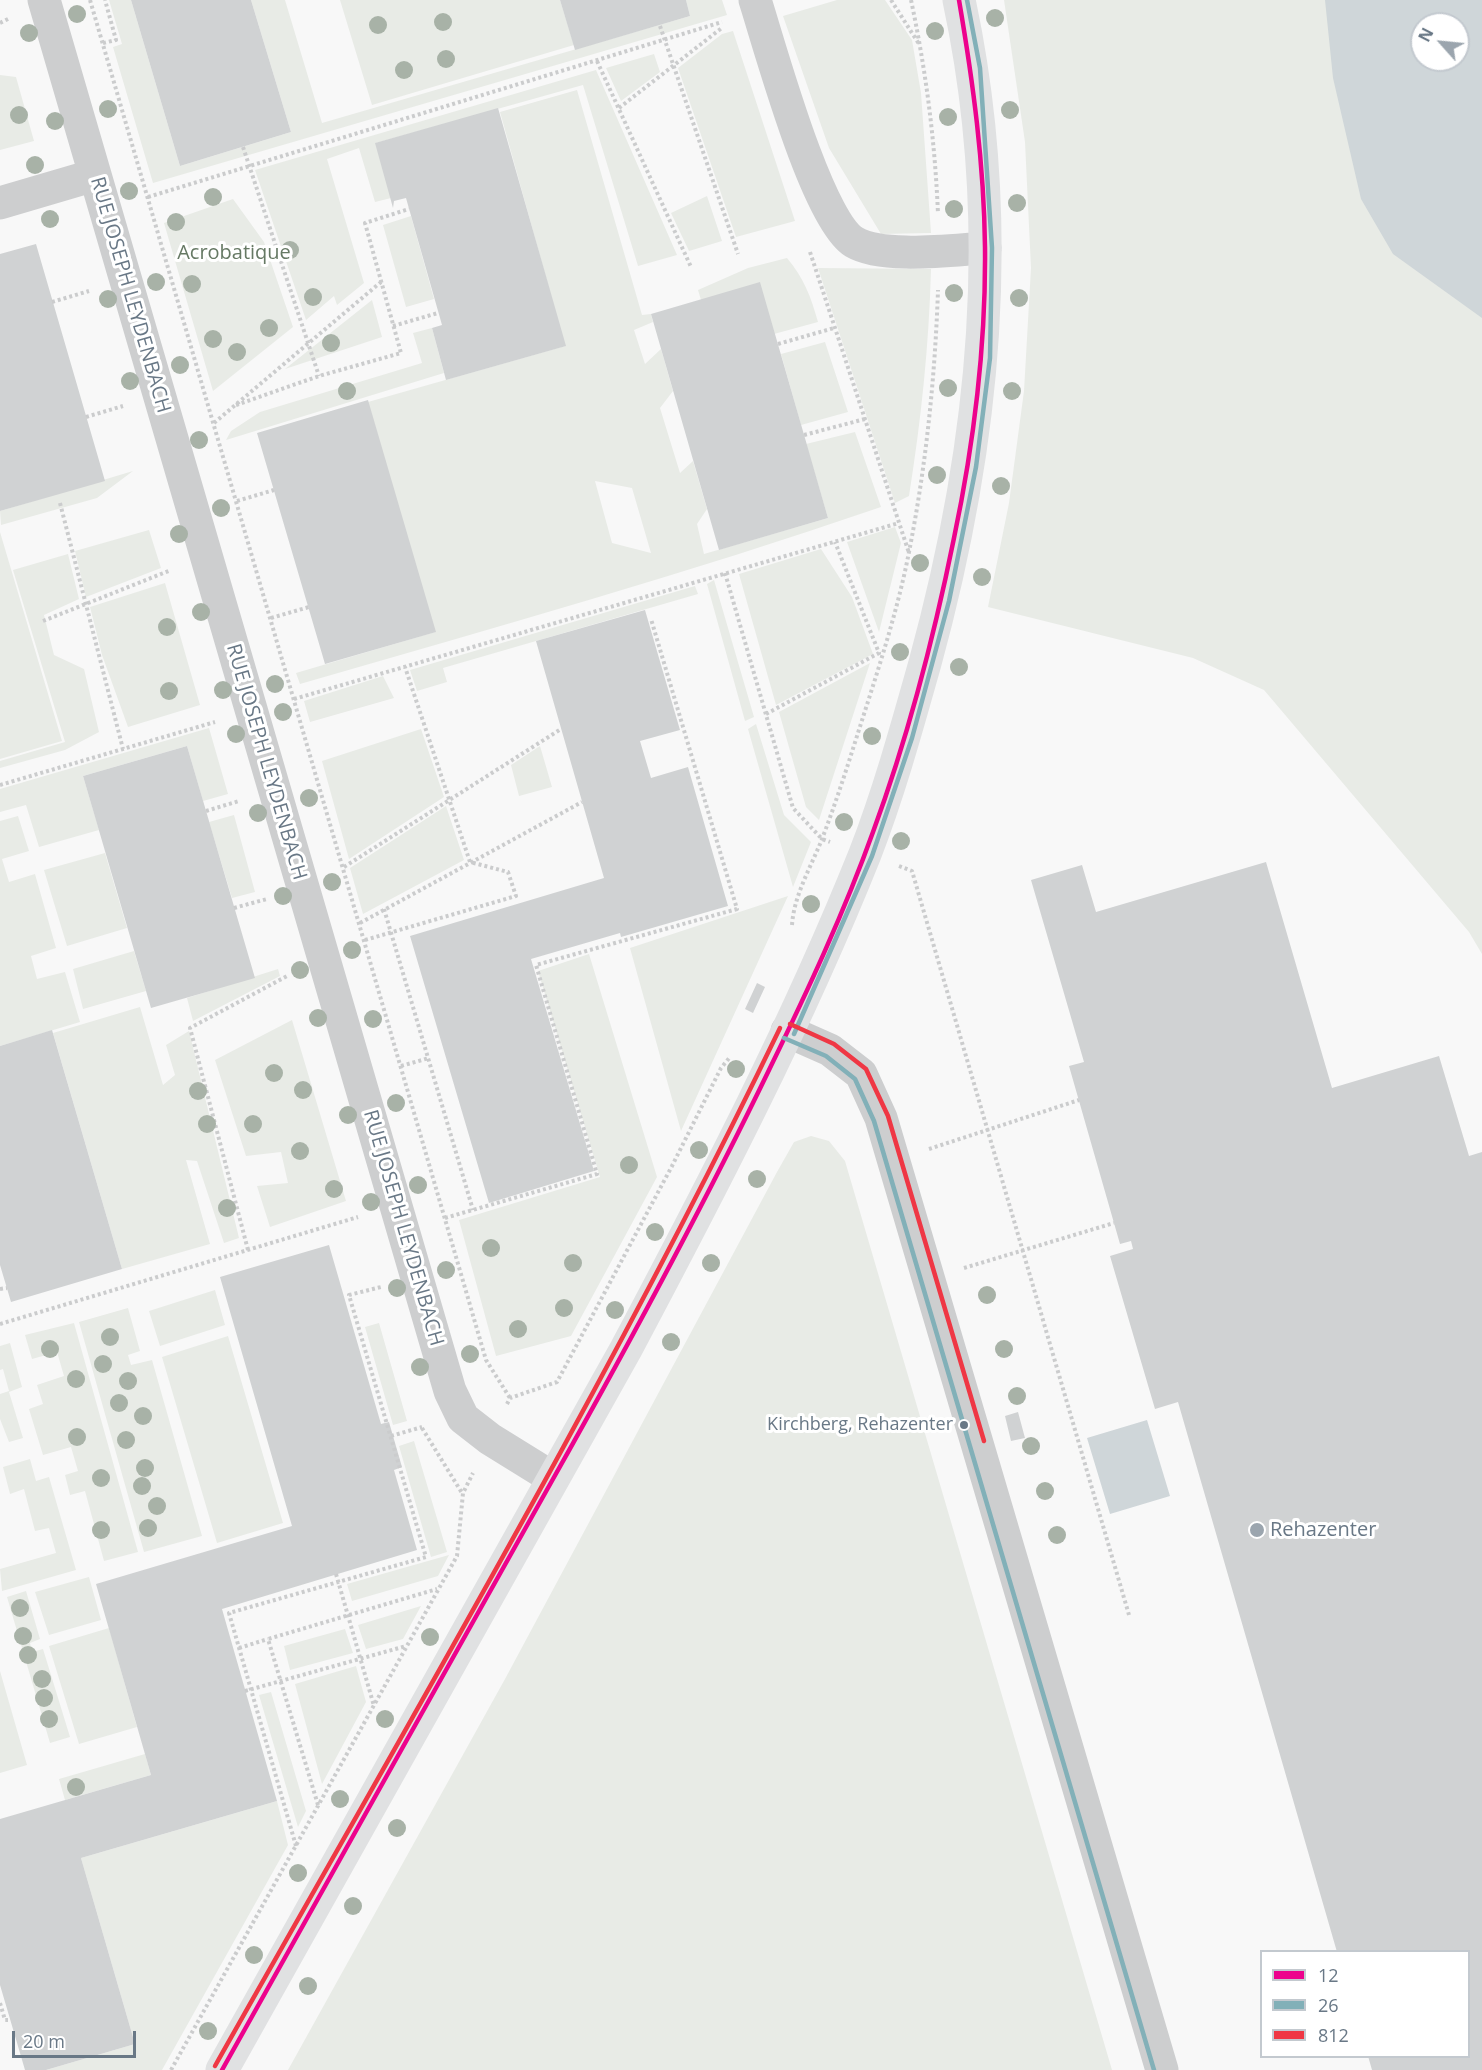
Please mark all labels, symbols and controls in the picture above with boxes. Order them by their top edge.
north arrow [1410,12,1470,72]
text: N [1413,24,1438,46]
street label: RUE JOSEPH LEYDENBACH [85,174,175,416]
park label: Acrobatique [177,241,291,265]
street label: RUE JOSEPH LEYDENBACH [221,641,311,883]
street label: RUE JOSEPH LEYDENBACH [358,1107,448,1349]
place label: Kirchberg, Rehazenter [767,1414,953,1436]
marker: Kirchberg, Rehazenter [958,1419,970,1431]
place label: Rehazenter [1270,1518,1376,1542]
marker: Rehazenter [1248,1521,1266,1539]
legend [1260,1950,1470,2058]
text: 12 [1318,1963,1339,1987]
text: 26 [1318,1993,1339,2017]
scale bar [15,2019,140,2057]
text: 812 [1318,2023,1349,2047]
text: 20 m [23,2029,65,2053]

